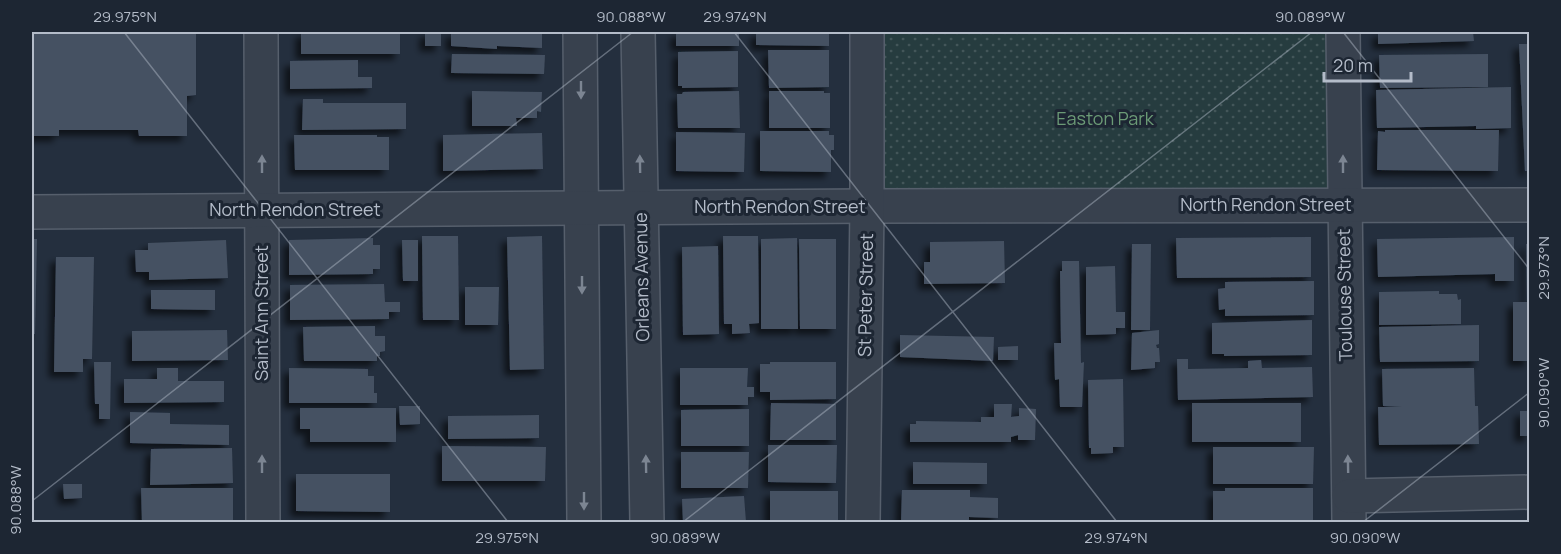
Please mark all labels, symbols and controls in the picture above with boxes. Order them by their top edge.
text: 29.975°N [93,6,157,27]
text: 90.088°W [596,6,666,27]
text: 29.974°N [703,6,767,27]
text: 90.089°W [1275,6,1345,27]
scale bar [1324,45,1411,83]
text: 20 m [1333,53,1373,77]
one-way arrow [576,80,586,99]
park label: Easton Park [1056,106,1155,130]
one-way arrow [257,155,267,174]
one-way arrow [635,155,645,174]
one-way arrow [1339,155,1348,174]
street label: North Rendon Street [1180,192,1352,216]
street label: North Rendon Street [694,194,866,218]
street label: North Rendon Street [209,197,381,221]
street label: Orleans Avenue [628,212,654,342]
street label: Toulouse Street [1331,229,1357,362]
street label: St Peter Street [852,233,878,357]
text: 29.973°N [1533,236,1554,300]
street label: Saint Ann Street [249,245,273,381]
one-way arrow [577,275,587,294]
text: 90.090°W [1533,358,1554,428]
one-way arrow [257,455,267,474]
one-way arrow [641,455,651,474]
one-way arrow [1343,455,1353,474]
text: 90.088°W [5,465,26,535]
one-way arrow [579,491,589,510]
text: 29.975°N [475,527,539,548]
text: 90.089°W [650,527,720,548]
text: 29.974°N [1084,527,1148,548]
text: 90.090°W [1330,527,1400,548]

